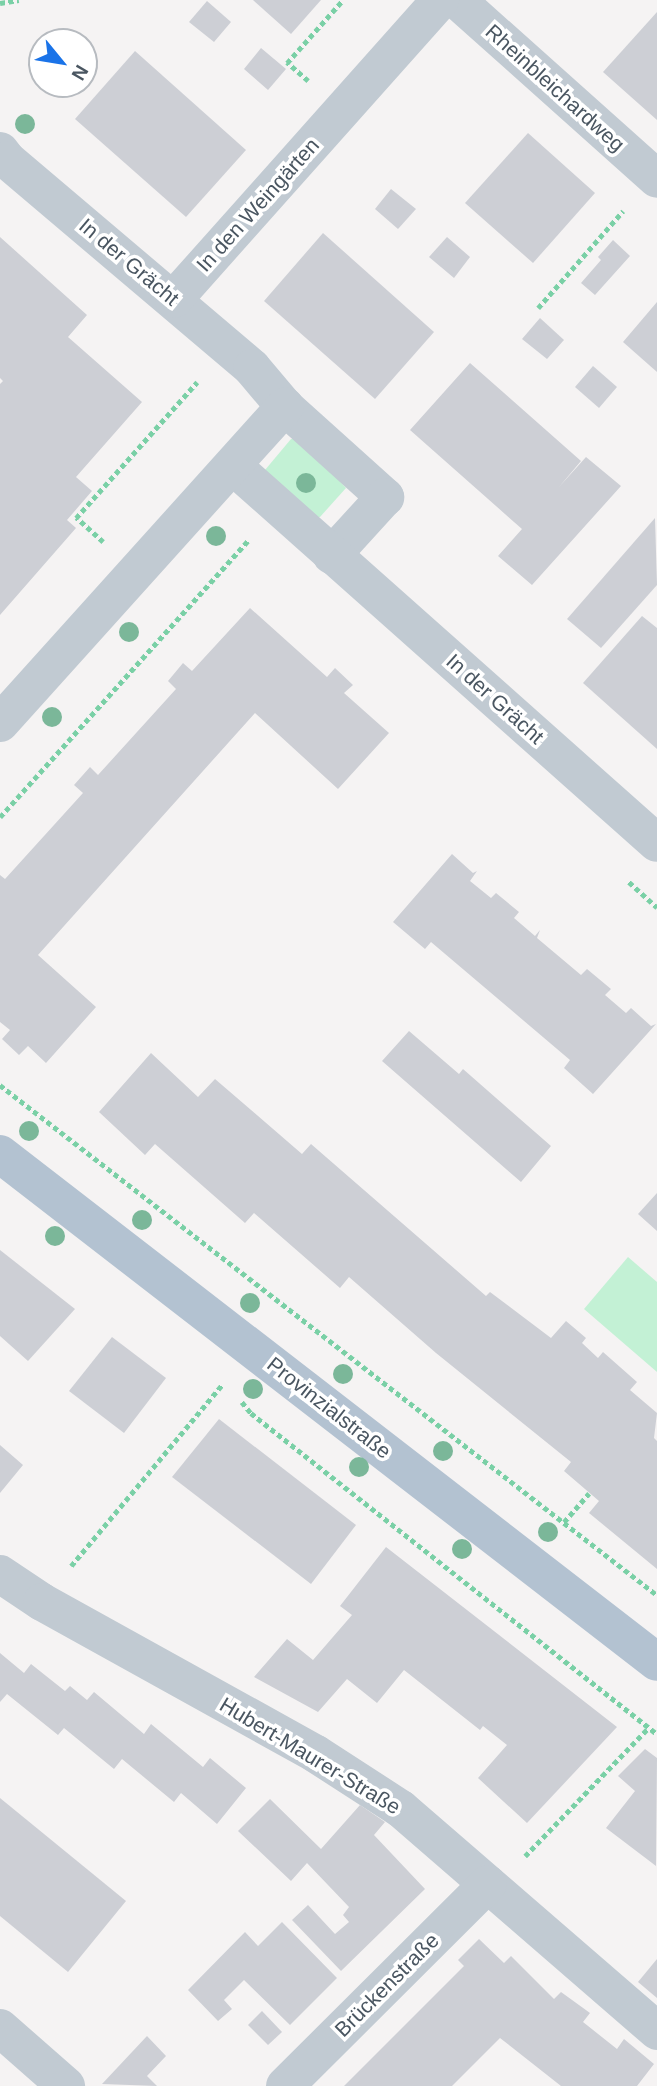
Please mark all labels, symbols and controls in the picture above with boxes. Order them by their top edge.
street label: Rheinbleichardweg [480,19,630,157]
north arrow [28,28,98,98]
text: N [67,62,92,84]
street label: In den Weingärten [191,133,325,277]
street label: In der Grächt [74,213,184,311]
street label: In der Grächt [441,649,549,749]
street label: Provinzialstraße [262,1352,396,1464]
street label: Hubert-Maurer-Straße [215,1692,405,1820]
street label: Brückenstraße [330,1928,444,2042]

